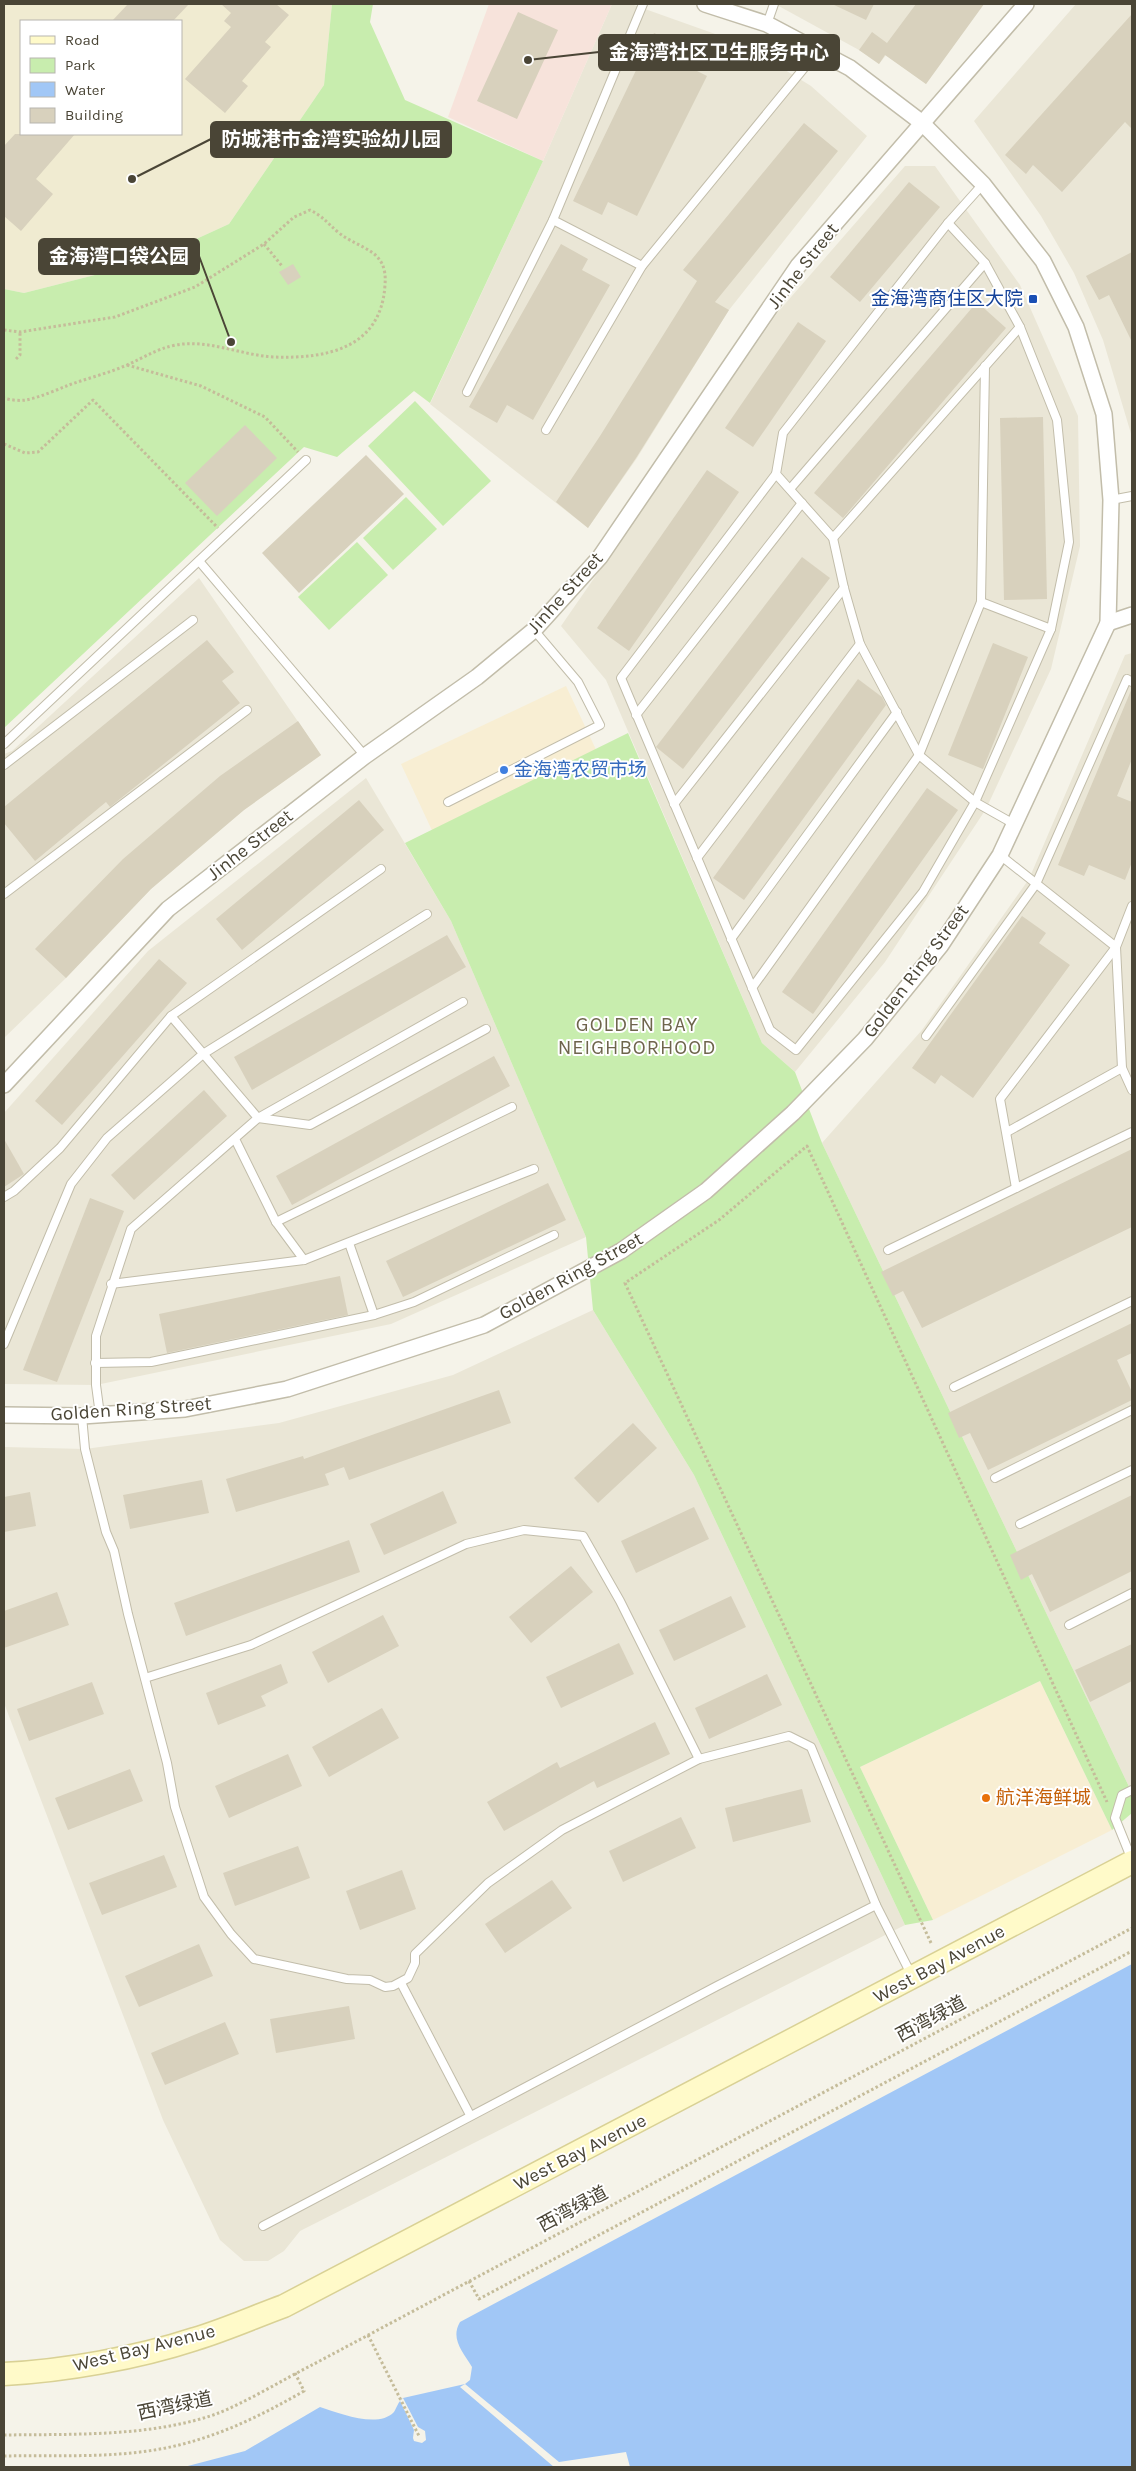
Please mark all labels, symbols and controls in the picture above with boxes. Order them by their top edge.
legend [20,20,182,135]
text: Road [65,31,100,49]
callout: 金海湾社区卫生服务中心 [599,35,839,70]
text: 金海湾社区卫生服务中心 [609,41,829,64]
text: Park [65,56,95,74]
text: Water [65,81,106,99]
text: Building [65,106,123,124]
callout: 防城港市金湾实验幼儿园 [211,122,451,157]
text: 防城港市金湾实验幼儿园 [221,128,441,151]
street label: Jinhe Street [763,219,843,313]
callout: 金海湾口袋公园 [39,239,199,274]
text: 金海湾口袋公园 [49,245,189,268]
place label: 金海湾商住区大院 [871,288,1023,310]
marker: 金海湾商住区大院 [1027,293,1039,305]
street label: Jinhe Street [522,547,608,639]
place label: 金海湾农贸市场 [514,759,647,781]
marker: 金海湾农贸市场 [498,764,510,776]
street label: Jinhe Street [203,805,297,885]
street label: Golden Ring Street [859,900,973,1042]
district label: GOLDEN BAY NEIGHBORHOOD [558,1013,716,1059]
street label: Golden Ring Street [495,1227,647,1325]
street label: Golden Ring Street [50,1392,212,1426]
place label: 航洋海鲜城 [996,1787,1091,1809]
marker: 航洋海鲜城 [980,1792,992,1804]
street label: West Bay Avenue [869,1920,1009,2008]
street label: 西湾绿道 [892,1991,970,2047]
street label: West Bay Avenue [510,2109,650,2195]
street label: 西湾绿道 [534,2181,612,2237]
street label: West Bay Avenue [71,2320,217,2376]
street label: 西湾绿道 [136,2387,214,2425]

